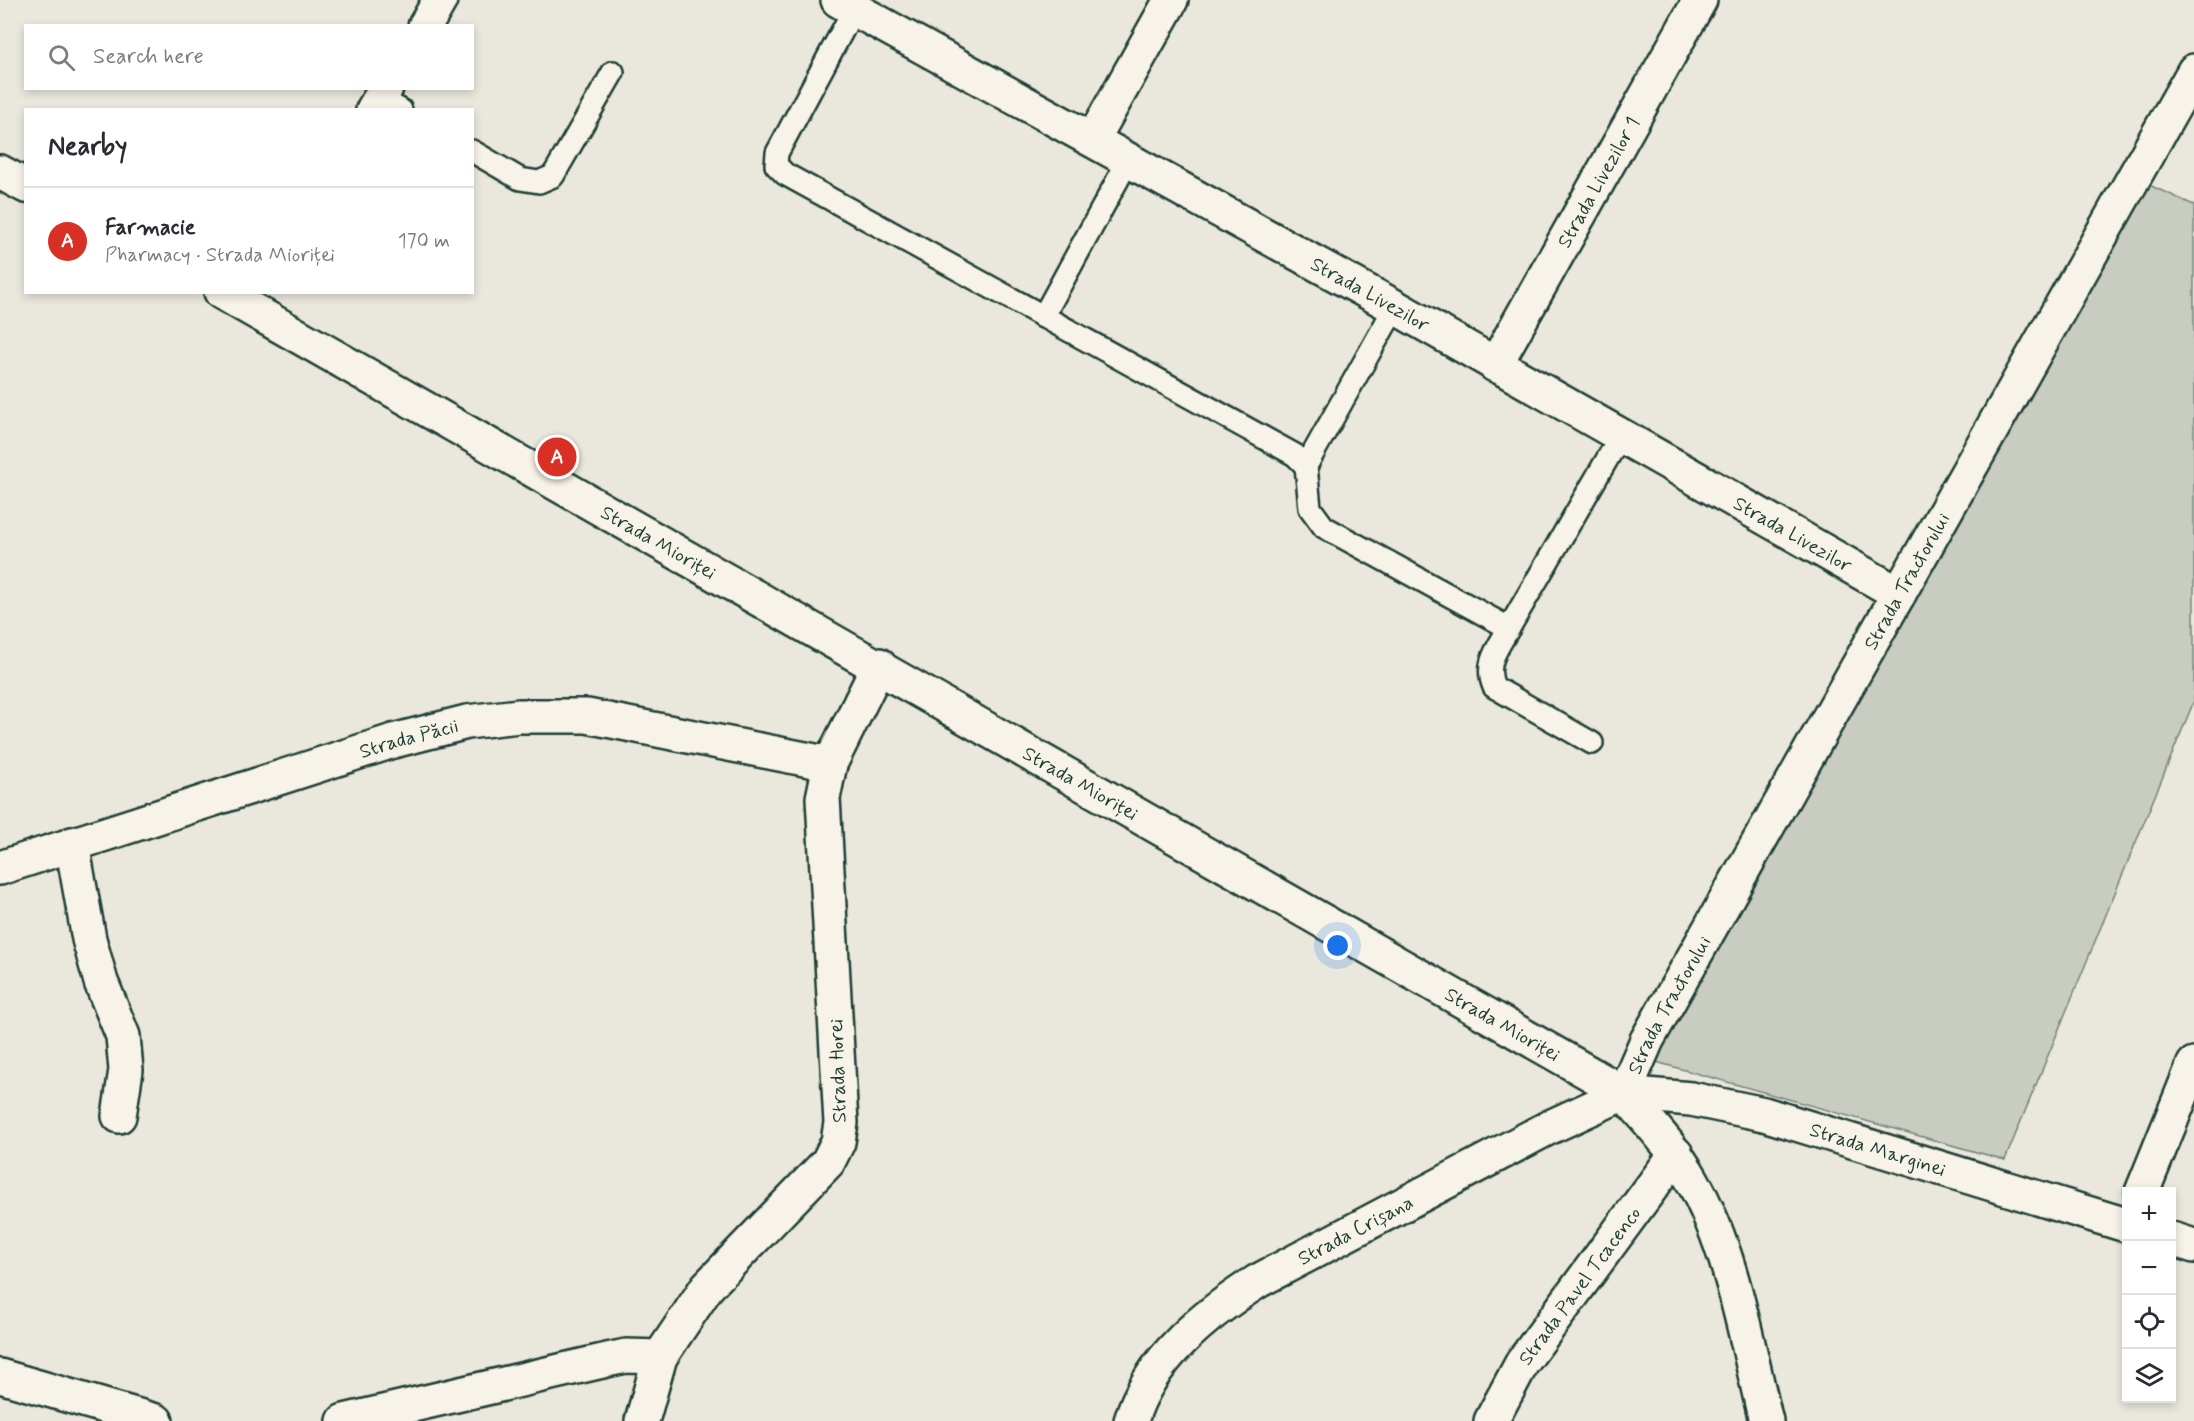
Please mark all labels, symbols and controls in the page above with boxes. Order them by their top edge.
search box [24,24,474,90]
icon: search [45,41,78,74]
text: Search here [93,43,204,71]
street label: Strada Livezilor 1 [1551,112,1647,253]
text: Nearby [48,130,127,164]
text: Farmacie [105,214,196,242]
text: A [61,228,74,255]
text: 170 m [398,228,450,255]
text: Pharmacy · Strada Mioriței [105,242,335,269]
street label: Strada Livezilor [1305,251,1435,339]
pin: A [538,434,576,480]
street label: Strada Livezilor [1728,490,1857,580]
street label: Strada Mioriței [595,500,721,587]
street label: Strada Tractorului [1858,508,1957,655]
street label: Strada Păcii [356,713,461,766]
street label: Strada Mioriței [1017,740,1143,828]
your location [1323,931,1352,960]
street label: Strada Tractorului [1622,931,1718,1079]
street label: Strada Mioriței [1439,981,1565,1069]
street label: Strada Horei [823,1018,854,1123]
street label: Strada Marginei [1806,1117,1949,1184]
map controls [2122,1187,2176,1403]
button: + [2122,1187,2176,1241]
street label: Strada Crișana [1293,1189,1418,1273]
street label: Strada Pavel Tcacenco [1513,1201,1648,1371]
button: − [2122,1241,2176,1295]
button: locate [2122,1295,2176,1349]
button: layers [2122,1349,2176,1403]

